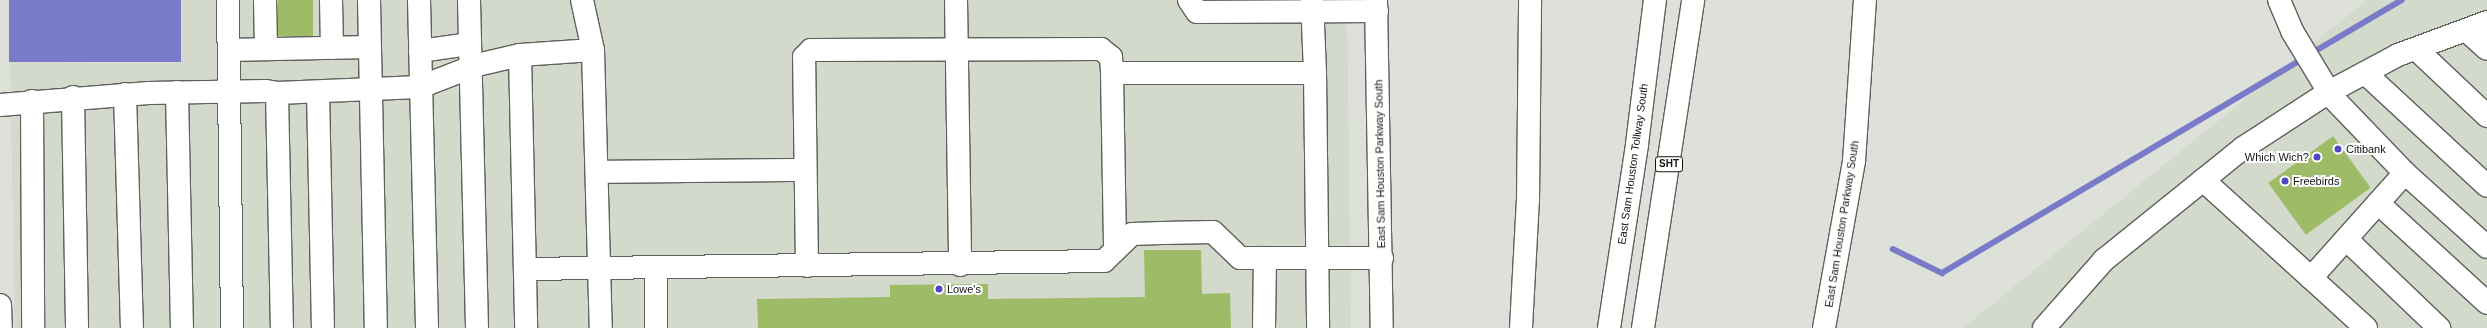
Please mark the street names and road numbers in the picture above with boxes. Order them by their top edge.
street label: East Sam Houston Parkway South [1372,80,1388,248]
street label: East Sam Houston Tollway South [1615,83,1651,245]
street label: East Sam Houston Parkway South [1822,140,1862,308]
road number: SHT [1655,156,1683,172]

